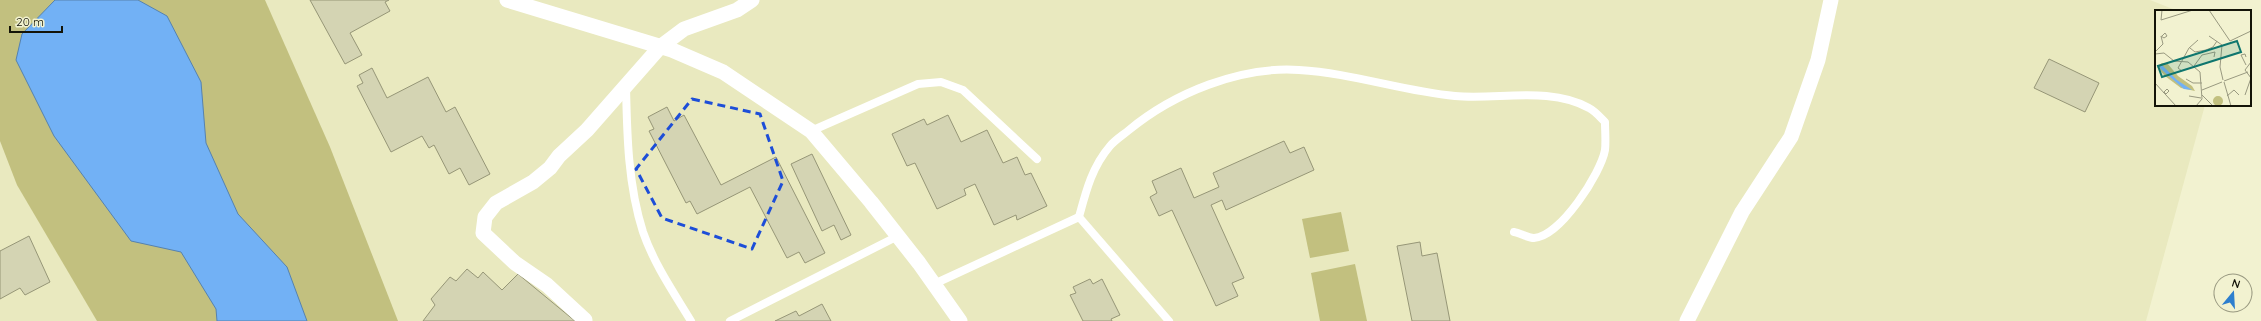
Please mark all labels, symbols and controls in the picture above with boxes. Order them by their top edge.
scale bar [10,8,62,34]
inset map [2155,10,2251,106]
text: 20 m [16,14,44,29]
north arrow [2213,273,2253,313]
text: N [2230,276,2242,291]

